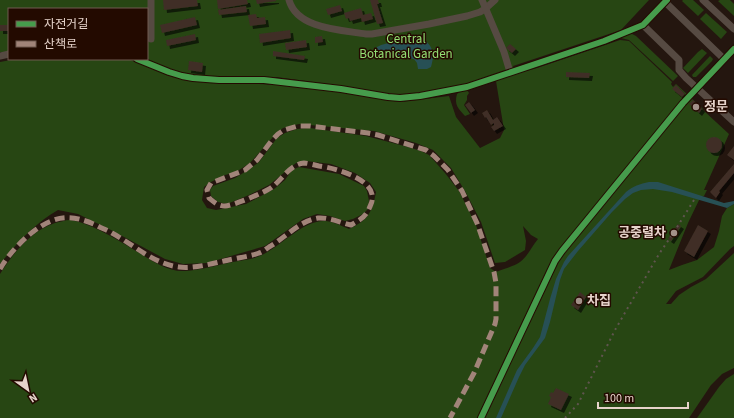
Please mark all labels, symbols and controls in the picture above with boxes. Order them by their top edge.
legend [8,8,148,60]
text: 자전거길 [44,16,88,33]
park label: Central Botanical Garden [359,30,453,63]
text: 산책로 [44,36,77,53]
place label: 정문 [704,98,728,116]
marker: 정문 [691,102,701,112]
place label: 공중렬차 [618,224,666,242]
marker: 공중렬차 [669,228,679,238]
place label: 차집 [587,292,611,310]
marker: 차집 [574,296,584,306]
north arrow [8,370,48,410]
scale bar [598,384,688,410]
text: N [26,390,40,406]
text: 100 m [604,390,634,407]

